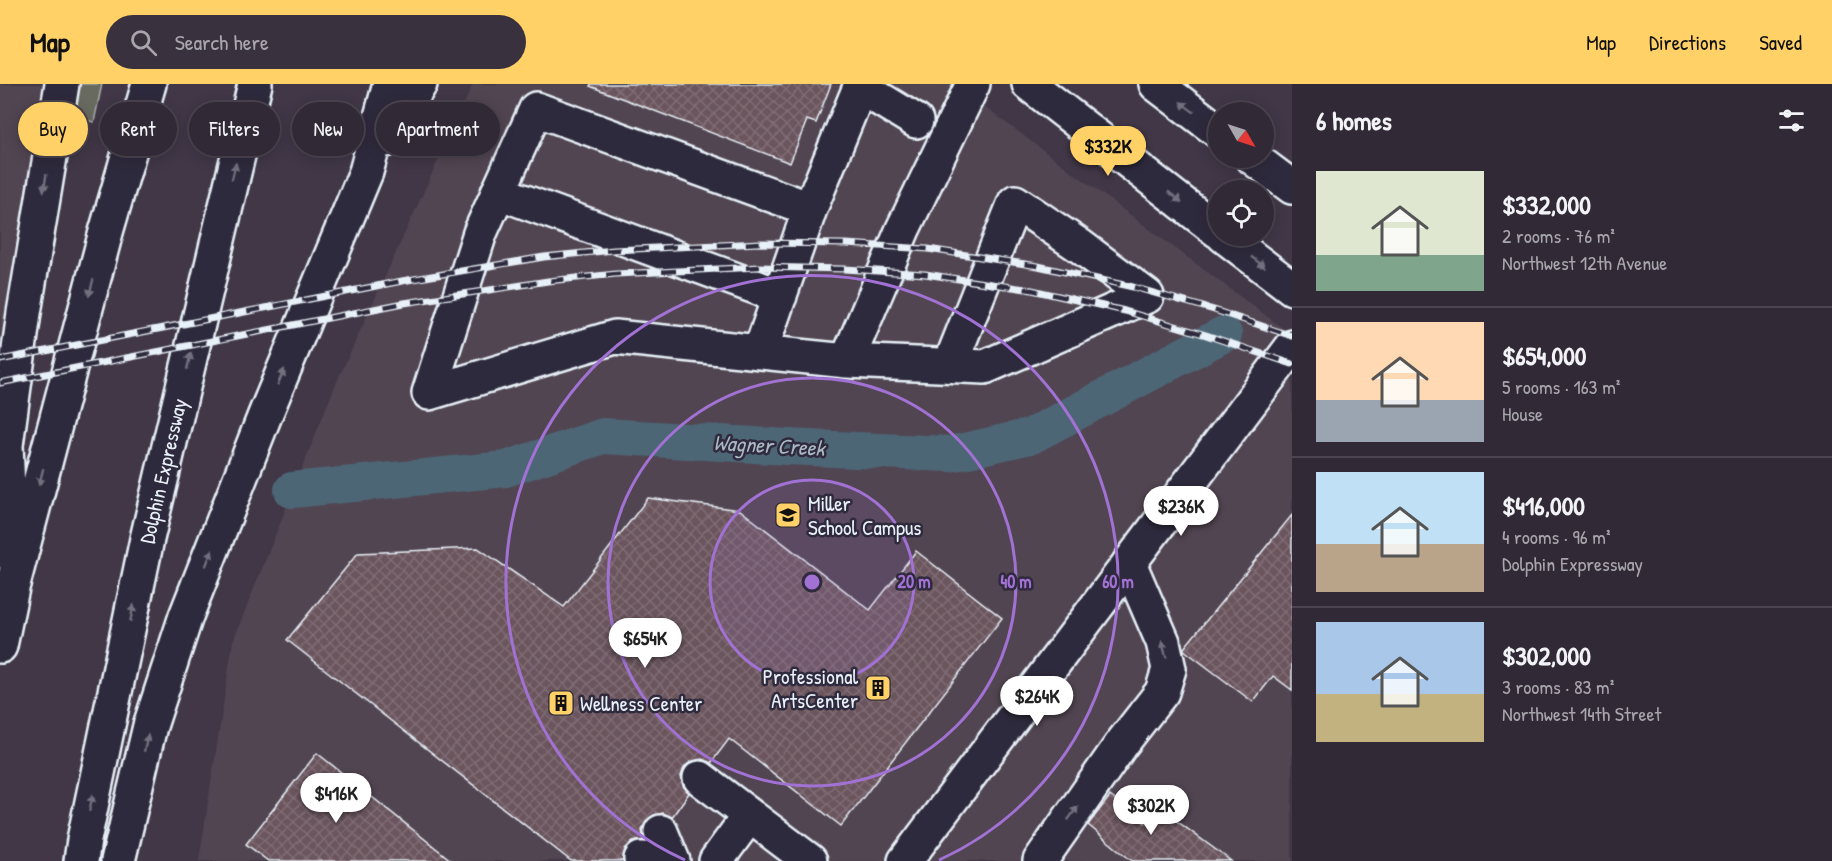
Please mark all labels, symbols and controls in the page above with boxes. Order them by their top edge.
search box [106,15,526,69]
text: Map [30,23,70,61]
icon: search [127,26,160,59]
text: Search here [175,27,269,57]
text: Map [1586,28,1616,57]
text: Directions [1649,28,1726,57]
text: Saved [1759,28,1802,57]
one-way arrow [1179,101,1195,114]
chip: Buy [18,102,88,156]
chip: Rent [100,102,177,156]
chip: Filters [189,102,280,156]
chip: New [292,102,364,156]
chip: Apartment [376,102,500,156]
north arrow [1208,102,1274,168]
map controls [1208,102,1274,246]
text: 6 homes [1316,103,1392,138]
icon: filters [1775,104,1808,137]
pin: $332K [1066,126,1150,177]
text: $332K [1084,132,1132,159]
one-way arrow [229,162,239,181]
one-way arrow [41,174,50,193]
button: locate [1208,180,1274,246]
text: $332,000 [1502,187,1591,222]
one-way arrow [1167,191,1182,203]
icon: home [1364,195,1436,267]
text: 2 rooms · 76 m² [1502,222,1615,249]
text: Northwest 12th Avenue [1502,249,1667,276]
one-way arrow [1250,255,1266,268]
one-way arrow [86,279,95,297]
text: $654,000 [1502,338,1587,373]
icon: home [1364,346,1436,418]
one-way arrow [185,351,194,370]
one-way arrow [276,368,286,386]
text: 5 rooms · 163 m² [1502,373,1620,400]
street label: Dolphin Expressway [132,396,194,546]
text: House [1502,400,1543,427]
water label: Wagner Creek [713,427,827,463]
one-way arrow [36,468,46,486]
pin: $236K [1139,486,1223,537]
text: $416,000 [1502,488,1585,523]
place label: Miller School Campus [808,489,921,542]
text: $236K [1158,492,1204,519]
icon: home [1364,496,1436,568]
school or university icon: Miller School Campus [773,500,803,530]
text: 4 rooms · 96 m² [1502,523,1611,550]
one-way arrow [204,549,214,567]
text: Dolphin Expressway [1502,550,1643,577]
text: 20 m [898,569,930,594]
text: 40 m [1000,569,1032,594]
text: 60 m [1102,569,1134,594]
centre of rings [802,572,822,592]
one-way arrow [127,603,137,622]
pin: $654K [603,618,687,669]
text: $654K [623,624,667,651]
text: $302,000 [1502,638,1591,673]
one-way arrow [1159,640,1169,658]
icon: home [1364,646,1436,718]
place label: Professional ArtsCenter [763,662,858,715]
building icon: Professional ArtsCenter [863,673,893,703]
text: 3 rooms · 83 m² [1502,673,1614,700]
pin: $264K [995,676,1079,727]
text: $264K [1014,682,1060,709]
building icon: Wellness Center [546,688,576,718]
place label: Wellness Center [580,689,702,718]
text: Northwest 14th Street [1502,700,1661,727]
one-way arrow [141,734,151,752]
pin: $416K [294,773,378,824]
text: $416K [314,779,358,806]
pin: $302K [1109,785,1193,836]
text: $302K [1127,791,1175,818]
one-way arrow [87,794,97,813]
one-way arrow [1067,805,1078,821]

